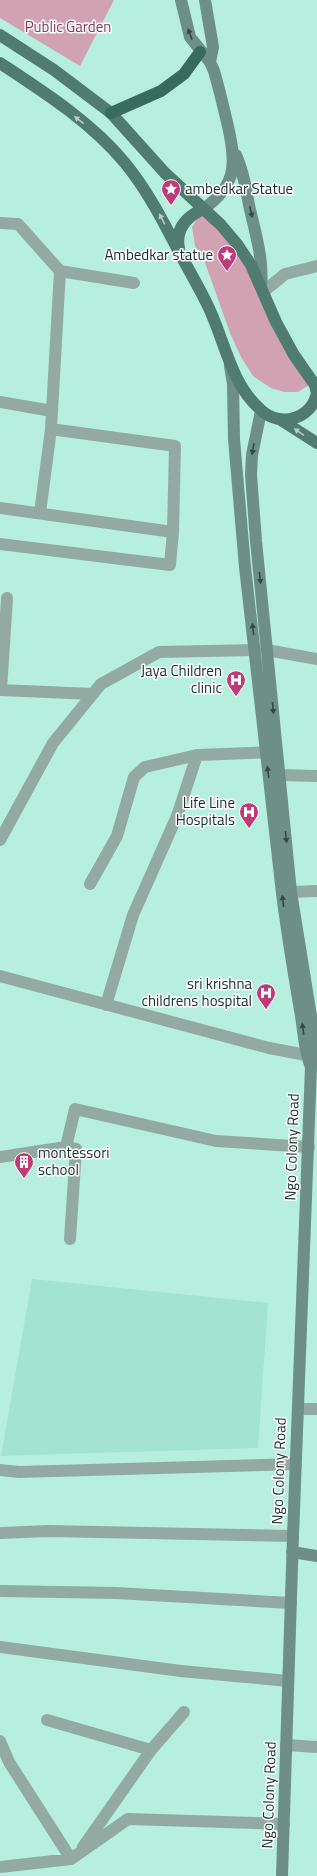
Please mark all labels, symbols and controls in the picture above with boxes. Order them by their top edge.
park label: Public Garden [25,15,111,38]
one-way arrow [187,27,193,39]
one-way arrow [74,116,85,124]
place label: ambedkar Statue [185,177,293,200]
place icon: ambedkar Statue [160,178,182,206]
one-way arrow [248,206,254,219]
one-way arrow [158,213,165,225]
place label: Ambedkar statue [104,243,213,266]
place icon: Ambedkar statue [216,244,238,272]
one-way arrow [293,428,304,436]
one-way arrow [250,443,256,455]
one-way arrow [256,572,263,584]
one-way arrow [249,623,256,635]
place label: Jaya Children clinic [141,659,222,699]
hospital icon: Jaya Children clinic [225,669,247,697]
one-way arrow [269,702,276,714]
one-way arrow [265,766,272,778]
place label: Life Line Hospitals [176,791,235,831]
hospital icon: Life Line Hospitals [238,801,260,829]
one-way arrow [282,831,289,843]
one-way arrow [280,895,286,907]
place label: sri krishna childrens hospital [141,972,252,1012]
hospital icon: sri krishna childrens hospital [255,982,277,1010]
one-way arrow [300,1023,306,1035]
street label: Ngo Colony Road [278,1093,305,1201]
place label: montessori school [38,1141,110,1181]
building icon: montessori school [13,1151,35,1179]
street label: Ngo Colony Road [265,1417,292,1525]
street label: Ngo Colony Road [255,1741,282,1849]

